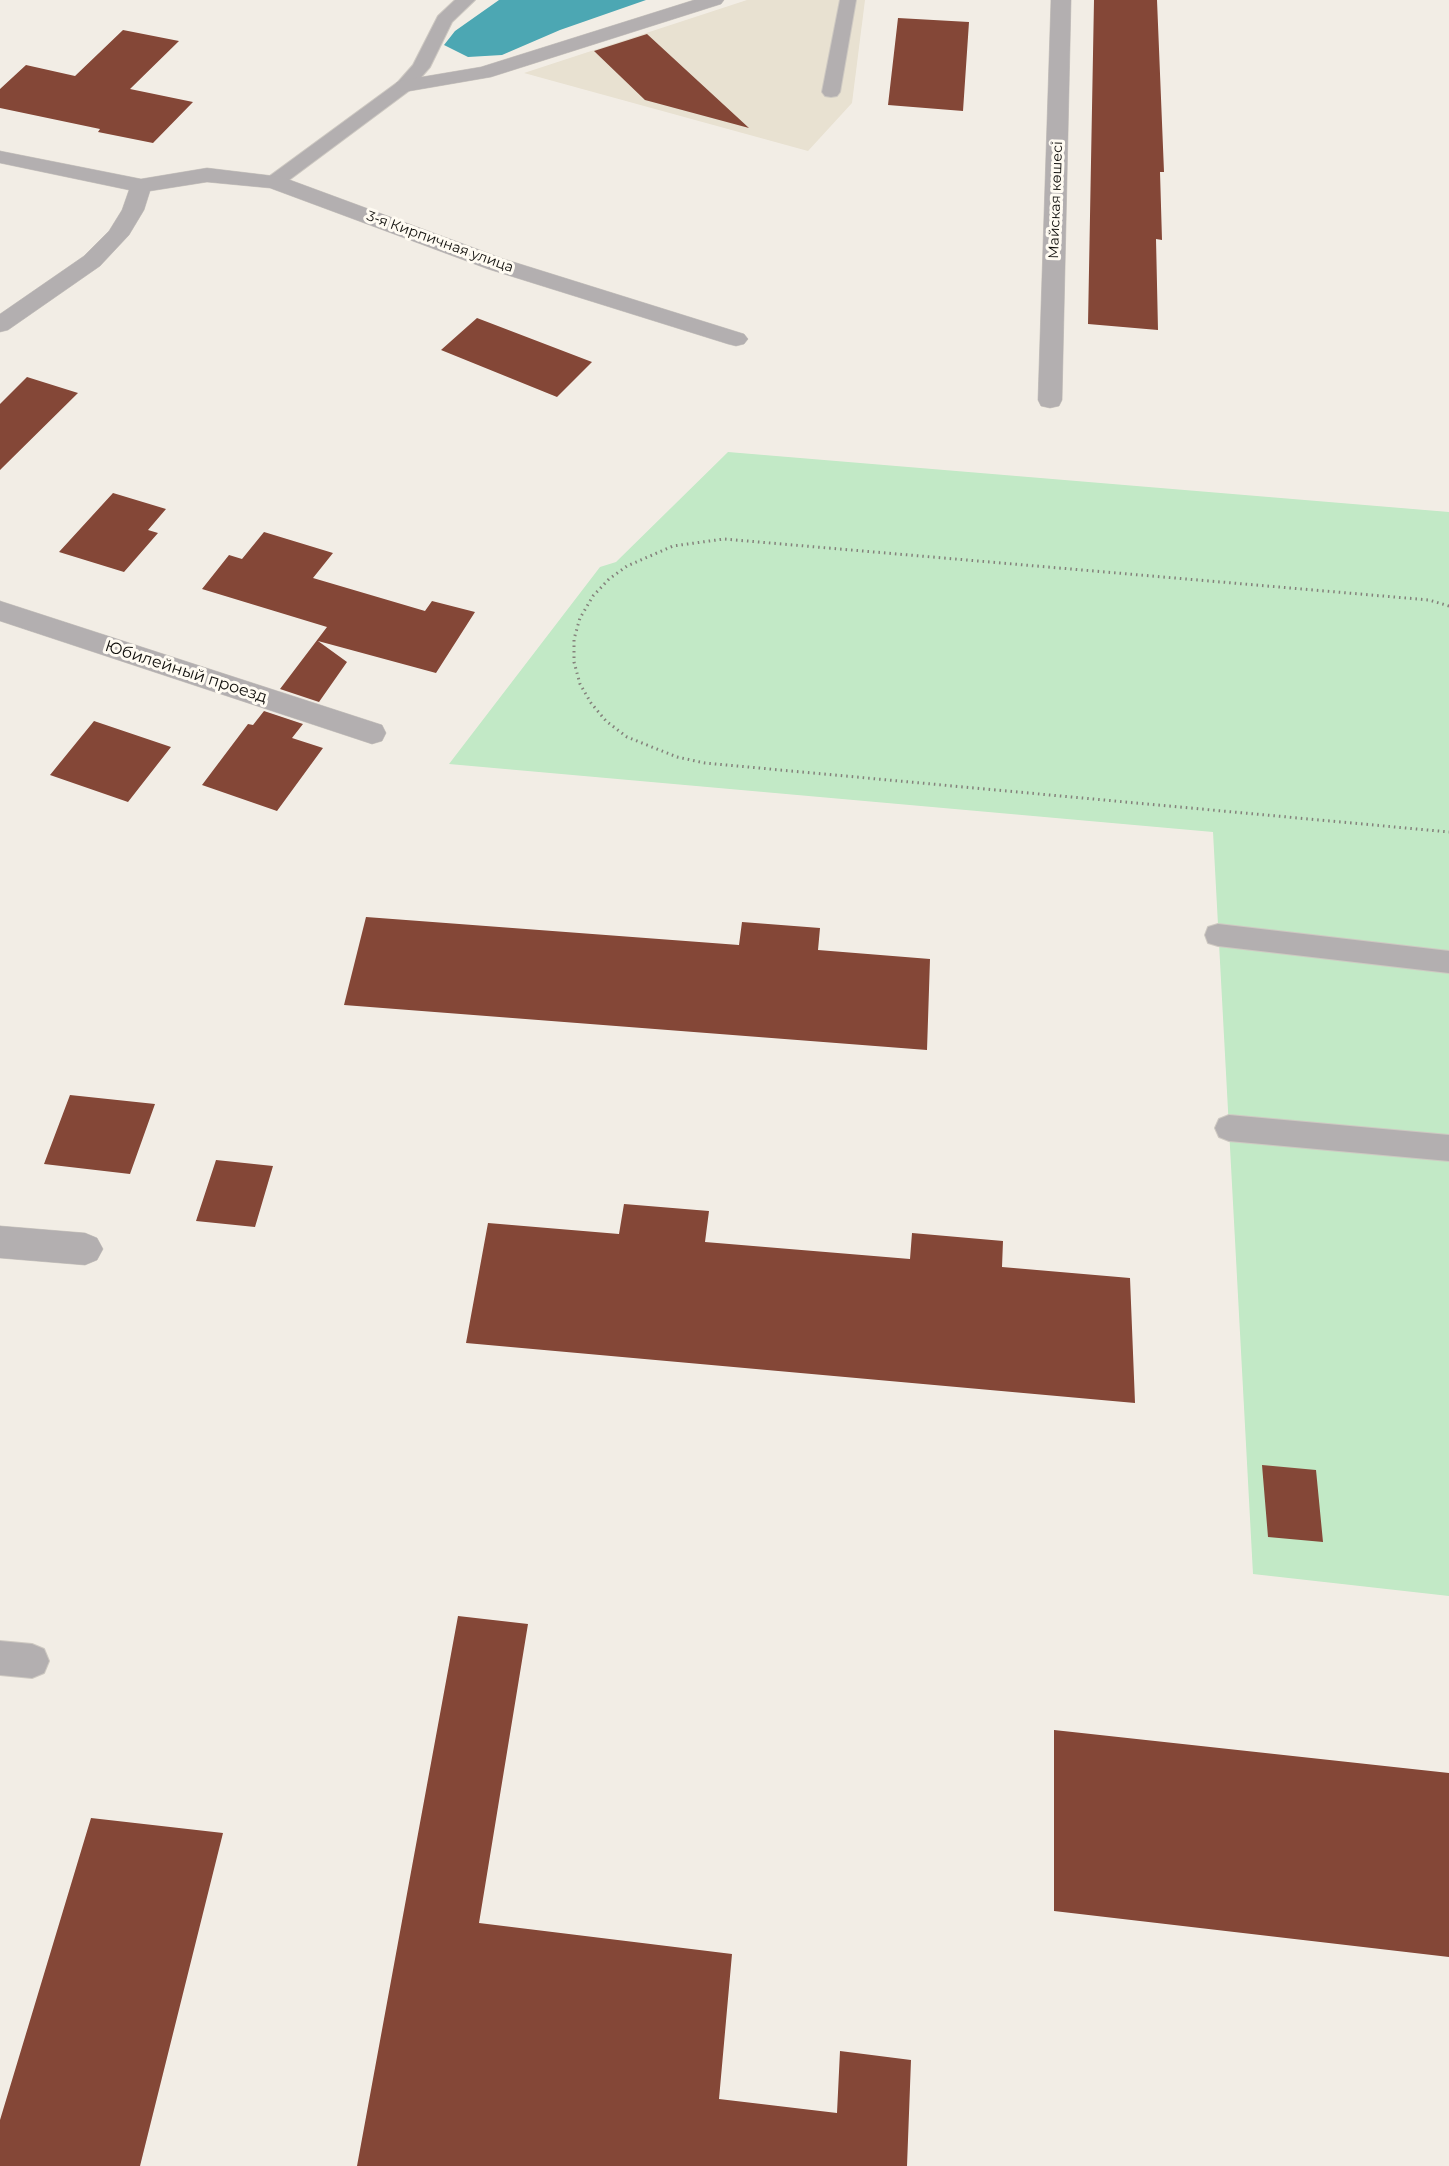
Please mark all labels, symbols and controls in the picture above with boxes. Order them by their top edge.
street label: Майская көшесі [1046,141,1066,259]
street label: 3-я Кирпичная улица [364,208,516,276]
street label: Юбилейный проезд [102,637,270,707]

